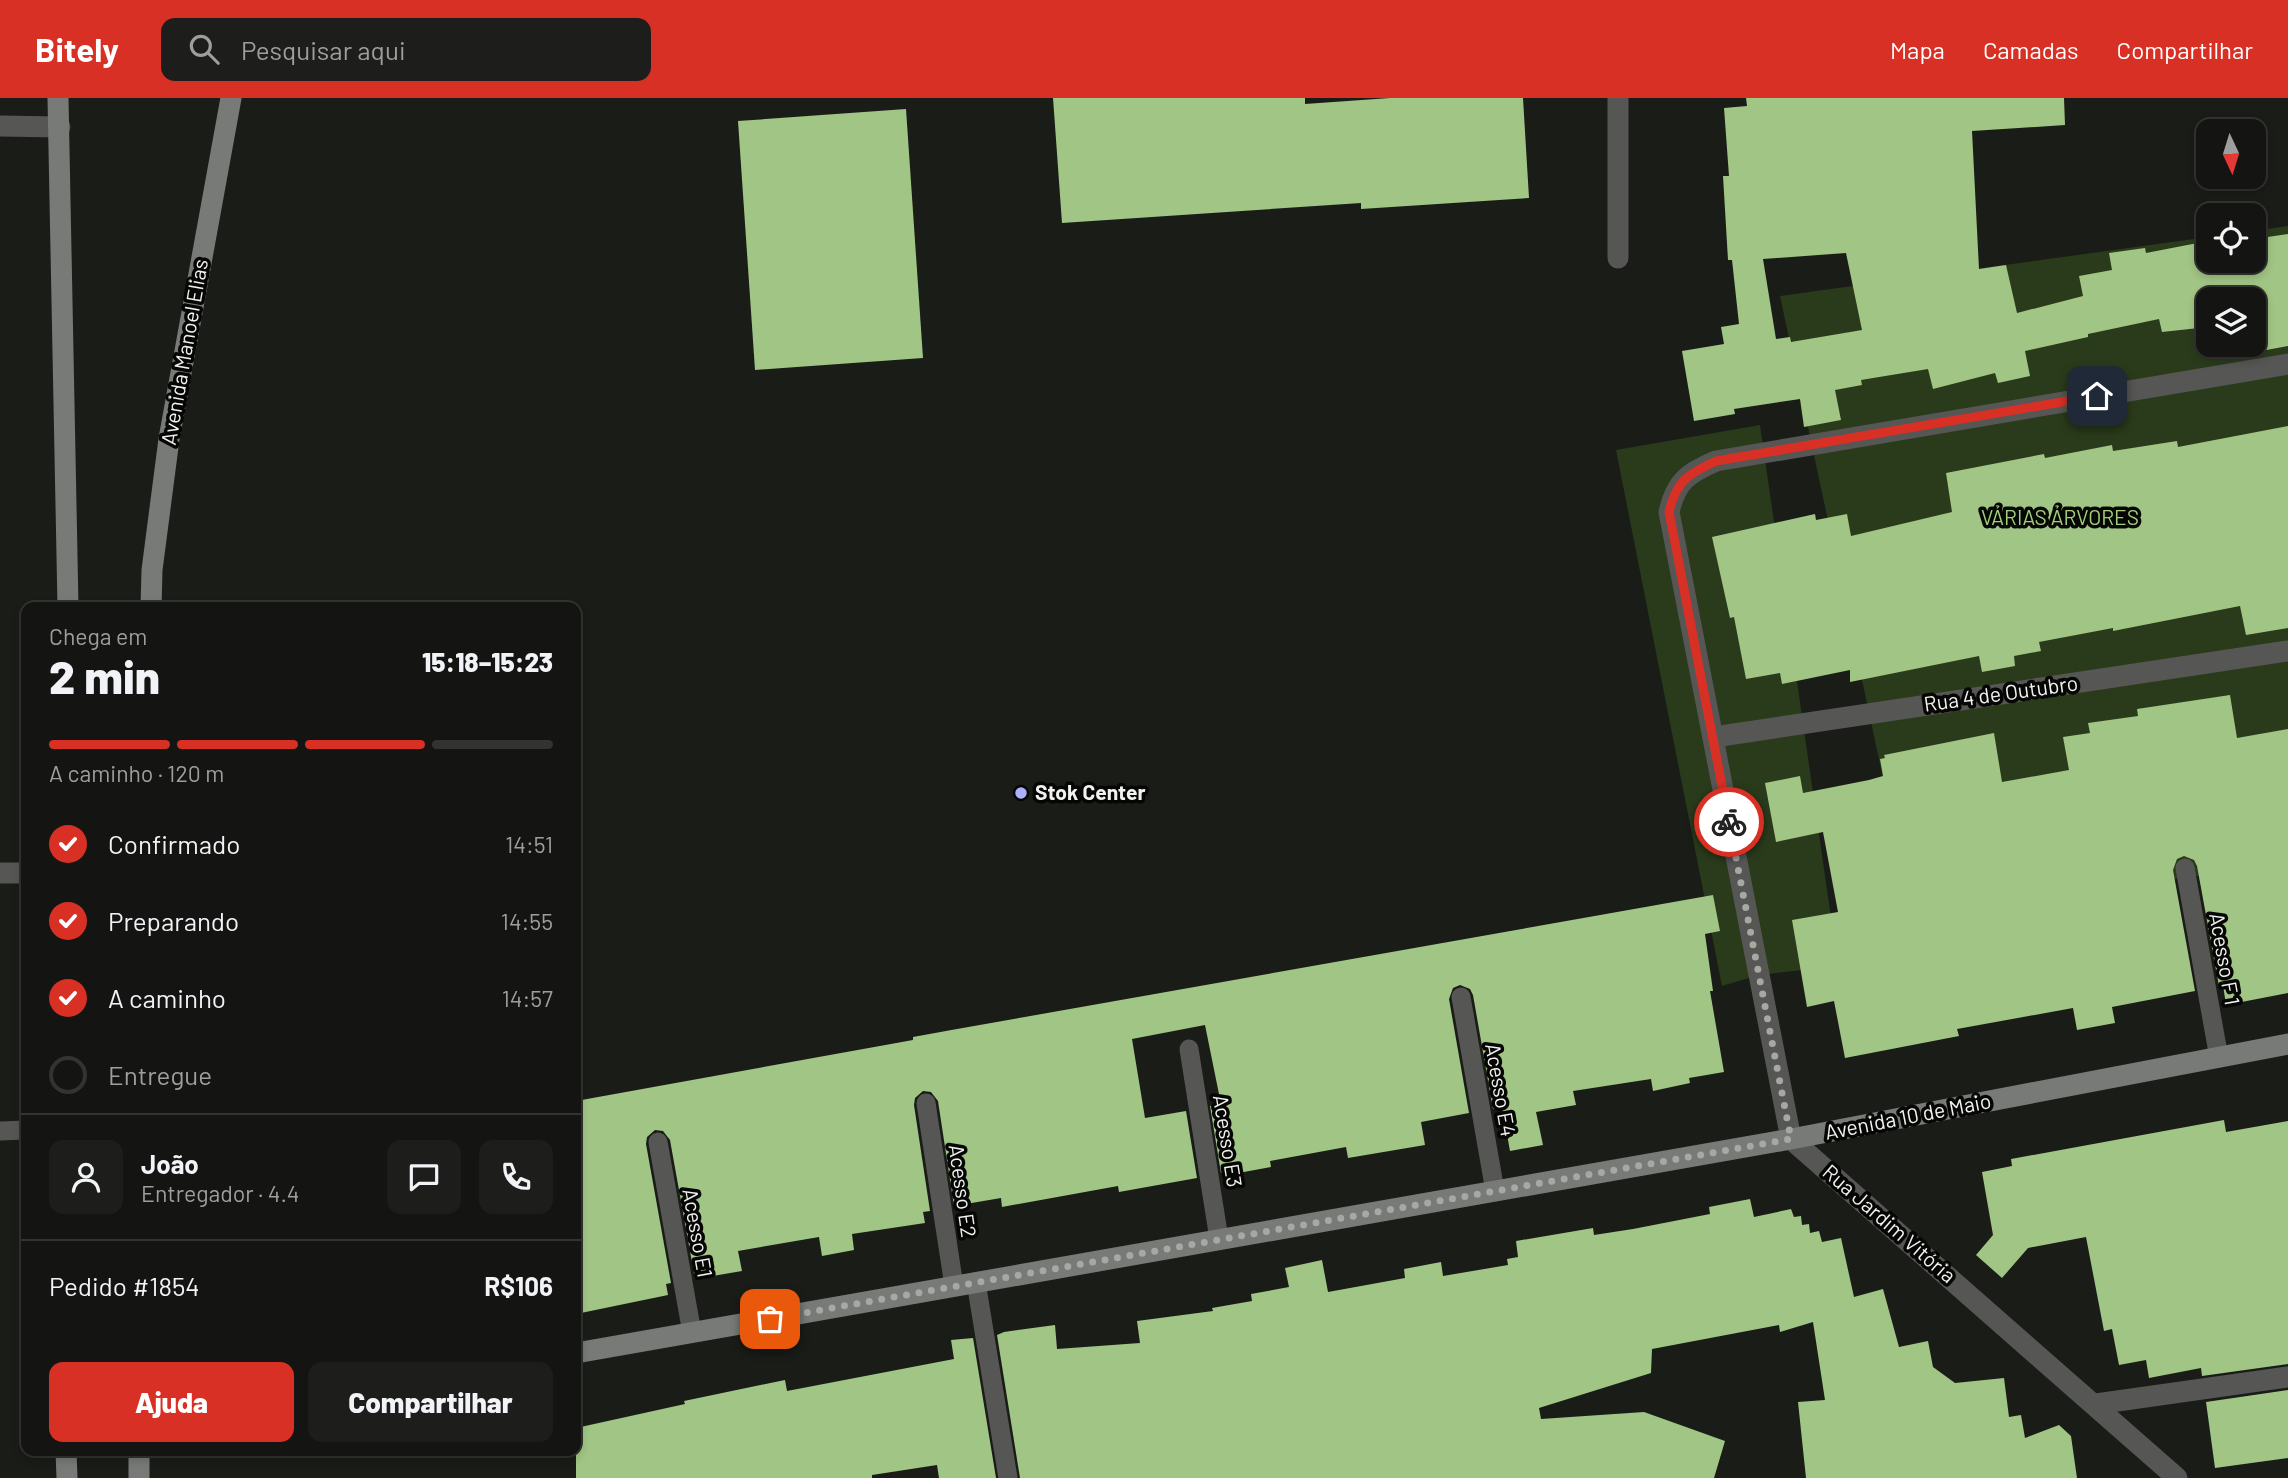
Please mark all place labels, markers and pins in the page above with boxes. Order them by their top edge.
pin [2067,366,2127,426]
place label: Stok Center [1035,779,1145,804]
marker: Stok Center [1013,785,1029,801]
pin [740,1289,800,1349]

